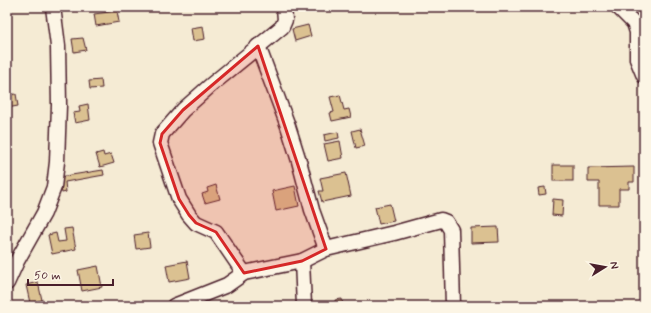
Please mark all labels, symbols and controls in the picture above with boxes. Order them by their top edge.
north arrow [585,247,625,287]
text: N [606,260,621,270]
scale bar [28,261,113,287]
text: 50 m [34,268,61,284]

